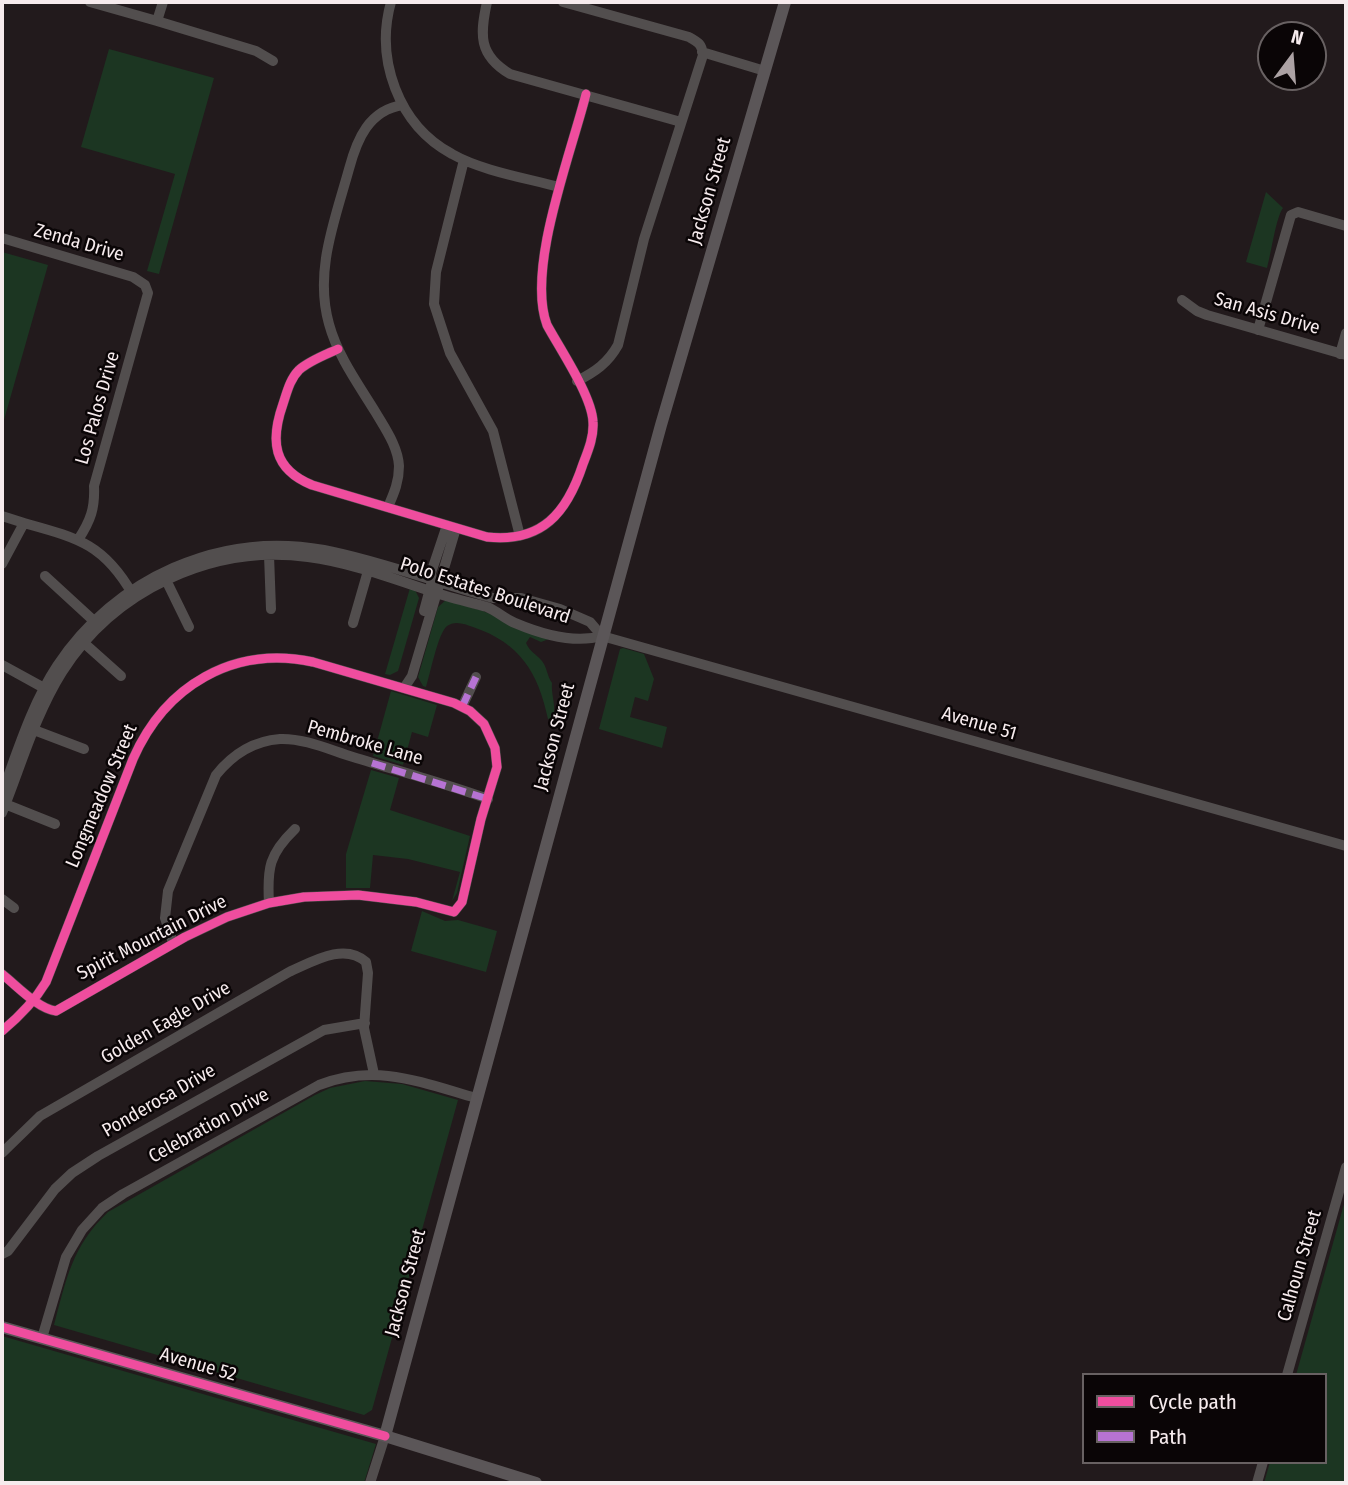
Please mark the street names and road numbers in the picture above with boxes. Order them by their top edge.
street label: Jackson Street [684,135,736,247]
street label: Zenda Drive [32,219,126,267]
street label: San Asis Drive [1212,288,1322,340]
street label: Los Palos Drive [71,349,125,467]
street label: Polo Estates Boulevard [397,553,573,629]
street label: Jackson Street [530,681,580,793]
street label: Avenue 51 [939,702,1019,746]
street label: Pembroke Lane [305,716,425,770]
street label: Longmeadow Street [61,721,143,871]
street label: Spirit Mountain Drive [73,890,231,986]
street label: Golden Eagle Drive [97,977,235,1069]
street label: Ponderosa Drive [98,1059,220,1143]
street label: Celebration Drive [145,1084,273,1168]
street label: Calhoun Street [1273,1208,1327,1324]
street label: Jackson Street [381,1227,431,1339]
street label: Avenue 52 [157,1343,239,1387]

